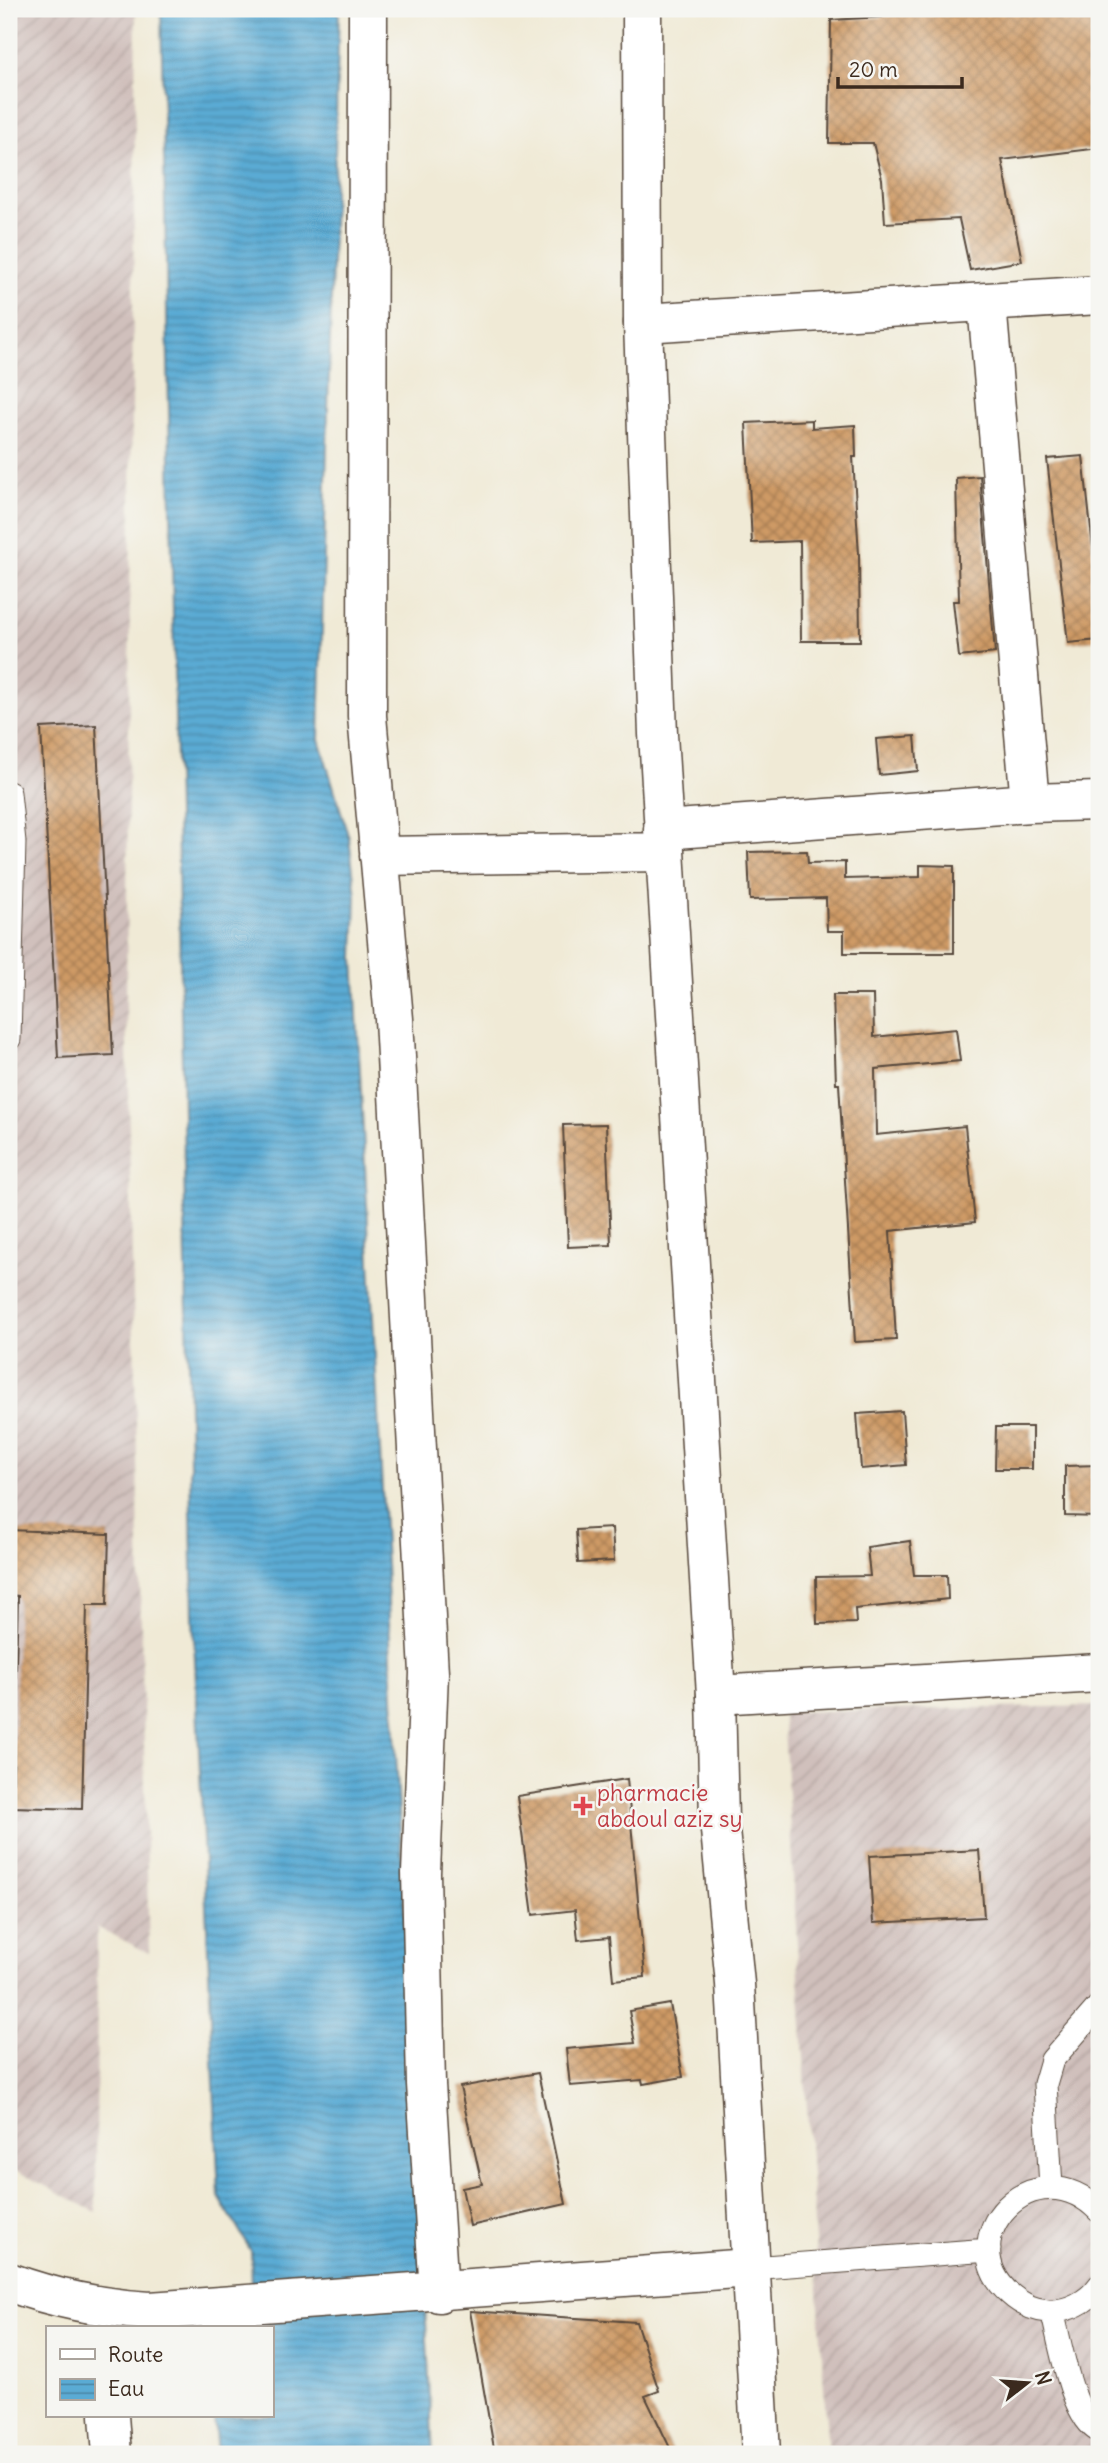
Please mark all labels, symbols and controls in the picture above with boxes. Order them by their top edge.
scale bar [838,46,963,90]
text: 20 m [849,56,898,83]
place label: pharmacie abdoul aziz sy [597,1778,743,1833]
marker: pharmacie abdoul aziz sy [575,1798,591,1814]
legend [46,2326,273,2418]
text: Route [108,2341,163,2368]
north arrow [992,2348,1062,2418]
text: N [1030,2368,1057,2388]
text: Eau [108,2375,144,2402]

